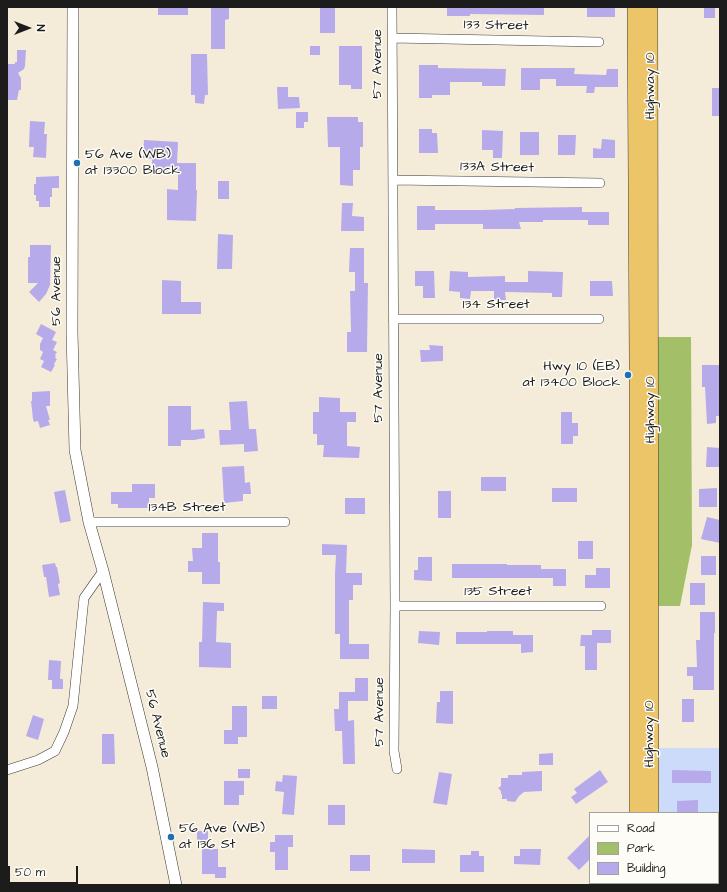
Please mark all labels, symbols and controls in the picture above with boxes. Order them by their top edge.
north arrow [8,8,48,48]
street label: 133 Street [463,17,529,35]
text: N [33,25,48,31]
street label: 57 Avenue [370,29,386,99]
street label: Highway 10 [643,52,659,120]
place label: 56 Ave (WB) at 13300 Block [85,147,180,180]
marker: 56 Ave (WB) at 13300 Block [72,158,82,168]
street label: 133A Street [460,159,534,177]
street label: 56 Avenue [49,256,65,326]
street label: 134 Street [462,297,530,313]
street label: 57 Avenue [371,353,387,423]
place label: Hwy 10 (EB) at 13400 Block [522,359,620,392]
marker: Hwy 10 (EB) at 13400 Block [623,370,633,380]
street label: Highway 10 [643,376,659,444]
street label: 134B Street [148,500,226,516]
street label: 135 Street [464,584,532,600]
street label: 57 Avenue [372,677,388,747]
street label: 56 Avenue [140,688,174,760]
street label: Highway 10 [642,700,658,768]
legend [589,812,719,884]
text: Road [627,820,655,837]
place label: 56 Ave (WB) at 136 St [179,821,265,854]
marker: 56 Ave (WB) at 136 St [166,832,176,842]
text: Park [627,840,655,857]
scale bar [10,858,80,884]
text: Building [627,860,665,877]
text: 50 m [15,864,45,881]

